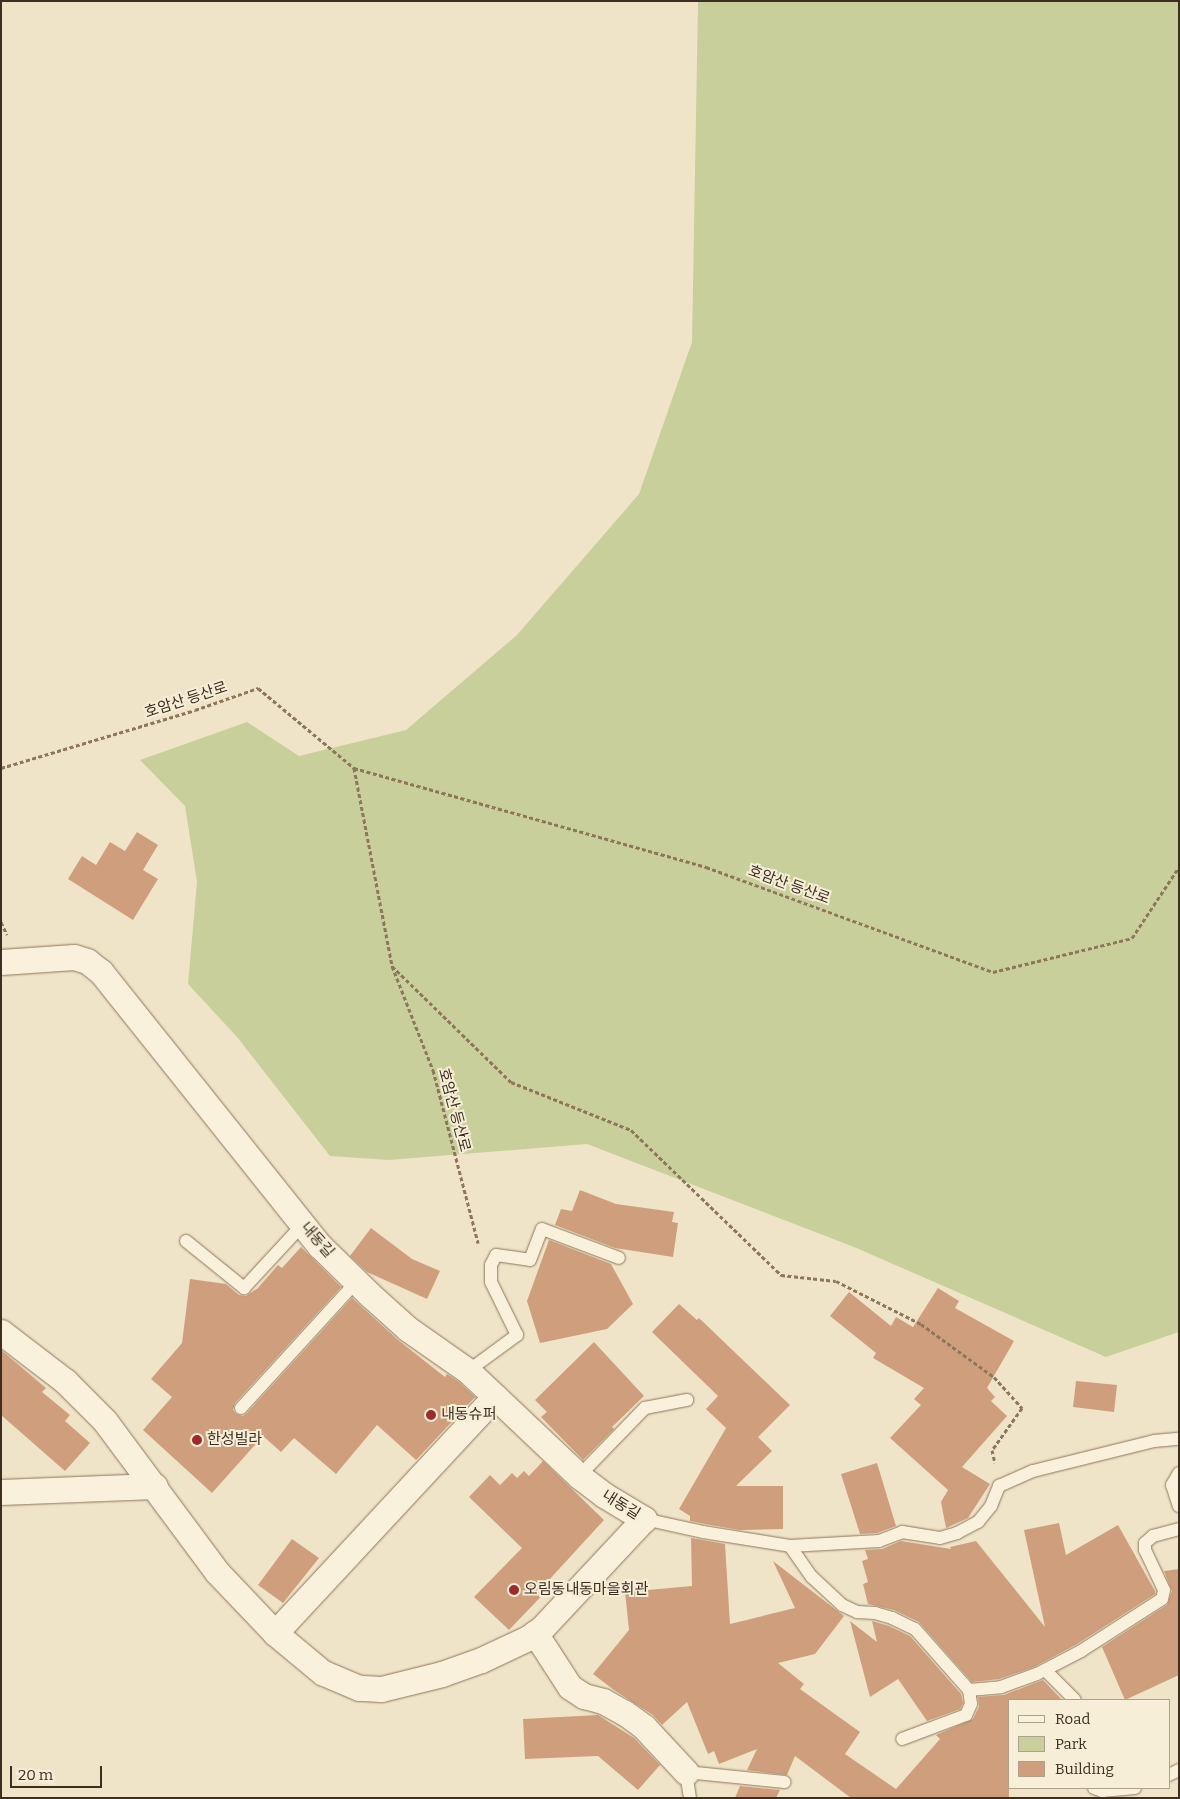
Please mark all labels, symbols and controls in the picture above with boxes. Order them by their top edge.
street label: 호암산 등산로 [142,678,230,722]
street label: 호암산 등산로 [746,862,832,908]
street label: 호암산 등산로 [434,1066,474,1154]
street label: 내동길 [297,1218,337,1262]
place label: 내동슈퍼 [441,1406,496,1424]
marker: 내동슈퍼 [425,1409,437,1421]
place label: 한성빌라 [207,1431,262,1449]
marker: 한성빌라 [191,1434,203,1446]
street label: 내동길 [599,1486,643,1524]
place label: 오림동내동마을회관 [524,1581,648,1599]
marker: 오림동내동마을회관 [508,1584,520,1596]
legend [1008,1699,1170,1789]
text: Road [1055,1710,1090,1728]
text: Park [1055,1735,1087,1753]
scale bar [12,1756,105,1788]
text: Building [1055,1760,1114,1778]
text: 20 m [18,1766,53,1784]

